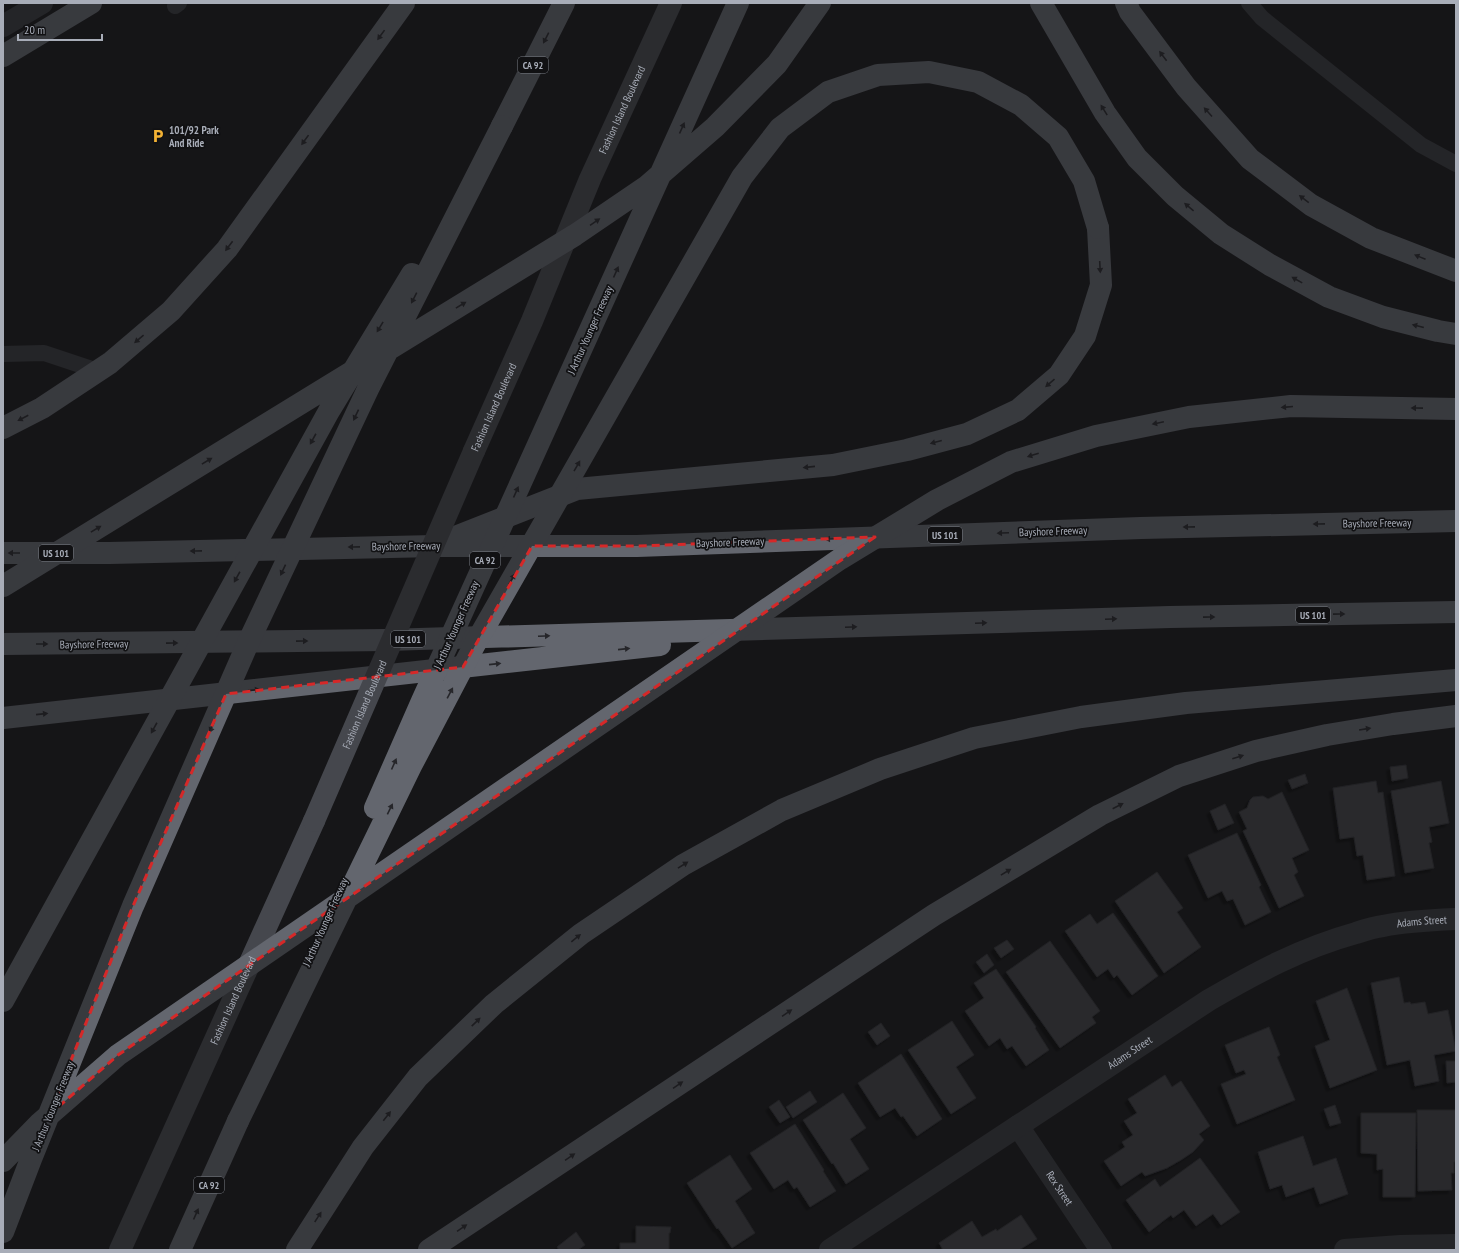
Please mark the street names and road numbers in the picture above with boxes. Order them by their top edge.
road number: CA 92 [518,57,548,73]
street label: Fashion Island Boulevard [596,63,648,156]
street label: J Arthur Younger Freeway [564,283,616,377]
street label: Fashion Island Boulevard [468,361,519,454]
street label: Bayshore Freeway [1343,515,1412,531]
street label: Bayshore Freeway [1019,523,1088,539]
road number: US 101 [928,527,962,543]
street label: Bayshore Freeway [696,534,765,550]
street label: Bayshore Freeway [372,538,441,554]
road number: US 101 [39,545,73,561]
road number: CA 92 [470,552,500,568]
street label: J Arthur Younger Freeway [430,578,482,672]
road number: US 101 [1296,607,1330,623]
road number: US 101 [391,631,425,647]
street label: Bayshore Freeway [60,636,129,652]
street label: Fashion Island Boulevard [339,658,390,751]
street label: J Arthur Younger Freeway [299,875,351,969]
street label: Adams Street [1396,912,1447,931]
street label: Fashion Island Boulevard [207,954,259,1047]
street label: Adams Street [1105,1033,1155,1072]
street label: J Arthur Younger Freeway [28,1058,78,1154]
street label: Rex Street [1043,1168,1076,1208]
road number: CA 92 [194,1177,224,1193]

